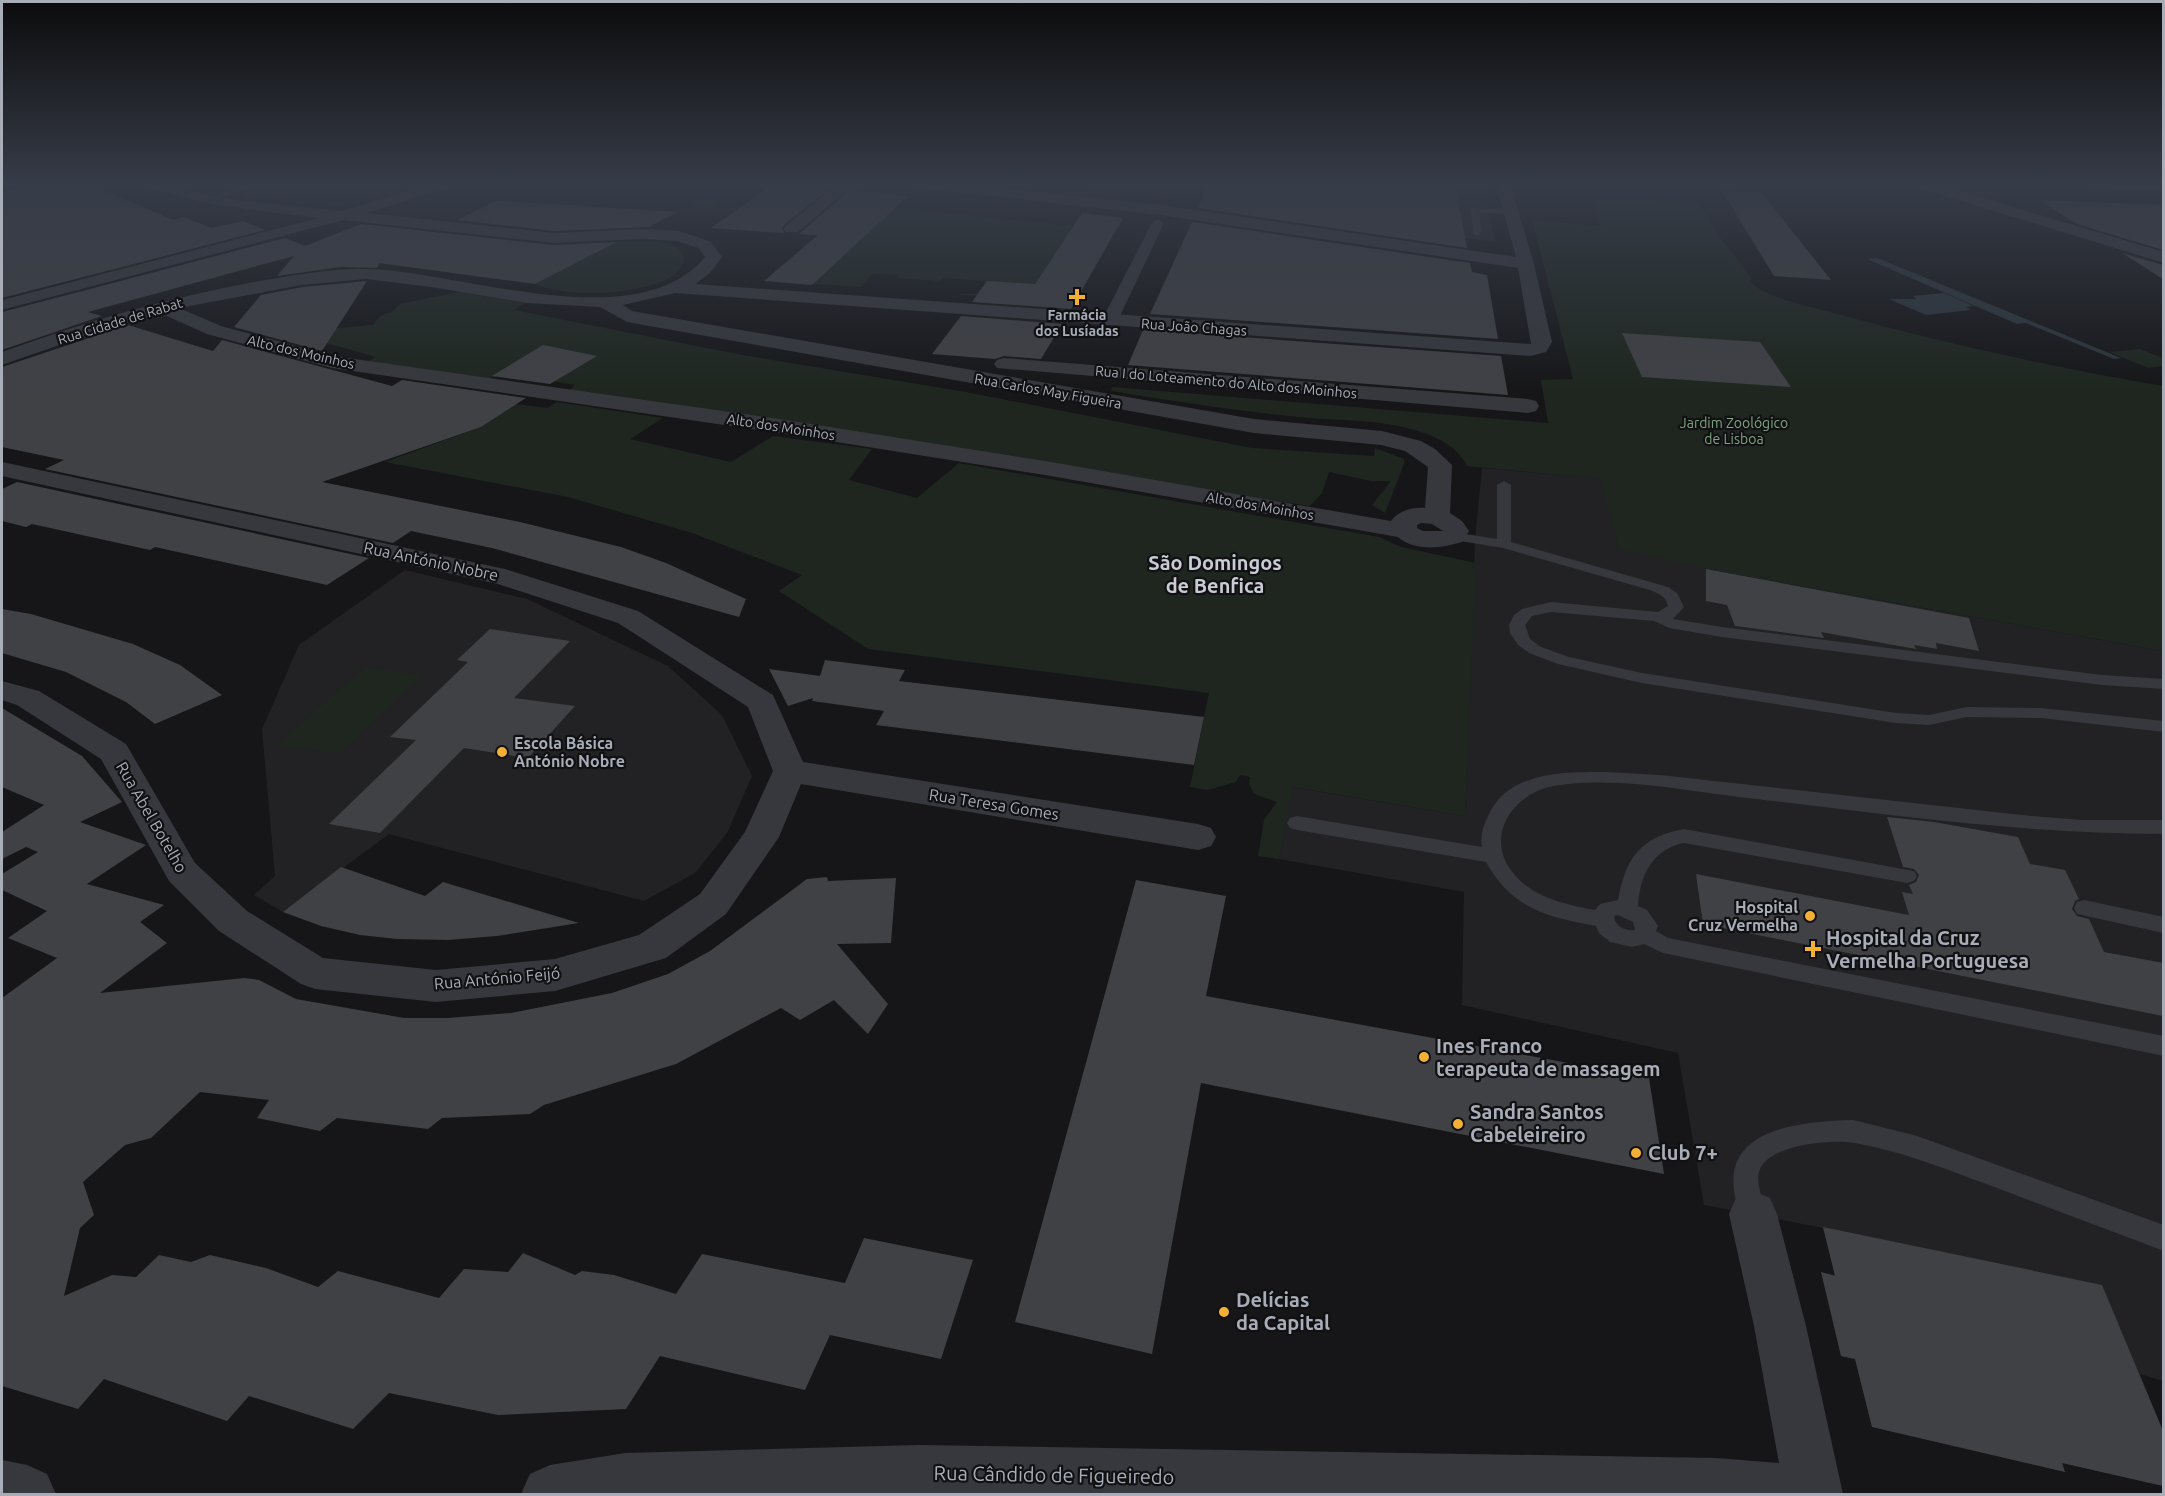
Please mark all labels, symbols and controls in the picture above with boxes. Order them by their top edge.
marker: Farmácia dos Lusíadas [1070,290,1084,304]
street label: Rua Cidade de Rabat [56,294,185,348]
place label: Farmácia dos Lusíadas [1035,307,1119,339]
street label: Rua João Chagas [1141,315,1247,339]
street label: Alto dos Moinhos [246,332,356,372]
street label: Rua I do Loteamento do Alto dos Moinhos [1094,363,1358,401]
street label: Rua Carlos May Figueira [973,370,1123,412]
street label: Alto dos Moinhos [726,411,836,443]
park label: Jardim Zoológico de Lisboa [1680,415,1788,447]
street label: Alto dos Moinhos [1205,489,1315,523]
street label: Rua António Nobre [362,538,500,584]
district label: São Domingos de Benfica [1148,551,1282,597]
place label: Escola Básica António Nobre [514,734,625,770]
marker: Escola Básica António Nobre [495,745,509,759]
street label: Rua Abel Botelho [113,758,191,876]
street label: Rua Teresa Gomes [928,785,1060,823]
place label: Hospital Cruz Vermelha [1688,898,1798,934]
marker: Hospital Cruz Vermelha [1803,909,1817,923]
place label: Hospital da Cruz Vermelha Portuguesa [1826,926,2029,972]
marker: Hospital da Cruz Vermelha Portuguesa [1804,940,1822,958]
street label: Rua António Feijó [433,964,561,992]
place label: Ines Franco terapeuta de massagem [1436,1034,1661,1080]
marker: Ines Franco terapeuta de massagem [1417,1050,1431,1064]
place label: Sandra Santos Cabeleireiro [1470,1100,1604,1146]
marker: Sandra Santos Cabeleireiro [1451,1117,1465,1131]
place label: Club 7+ [1648,1141,1718,1164]
marker: Club 7+ [1629,1146,1643,1160]
place label: Delícias da Capital [1236,1288,1330,1334]
marker: Delícias da Capital [1217,1305,1231,1319]
street label: Rua Cândido de Figueiredo [933,1461,1175,1488]

